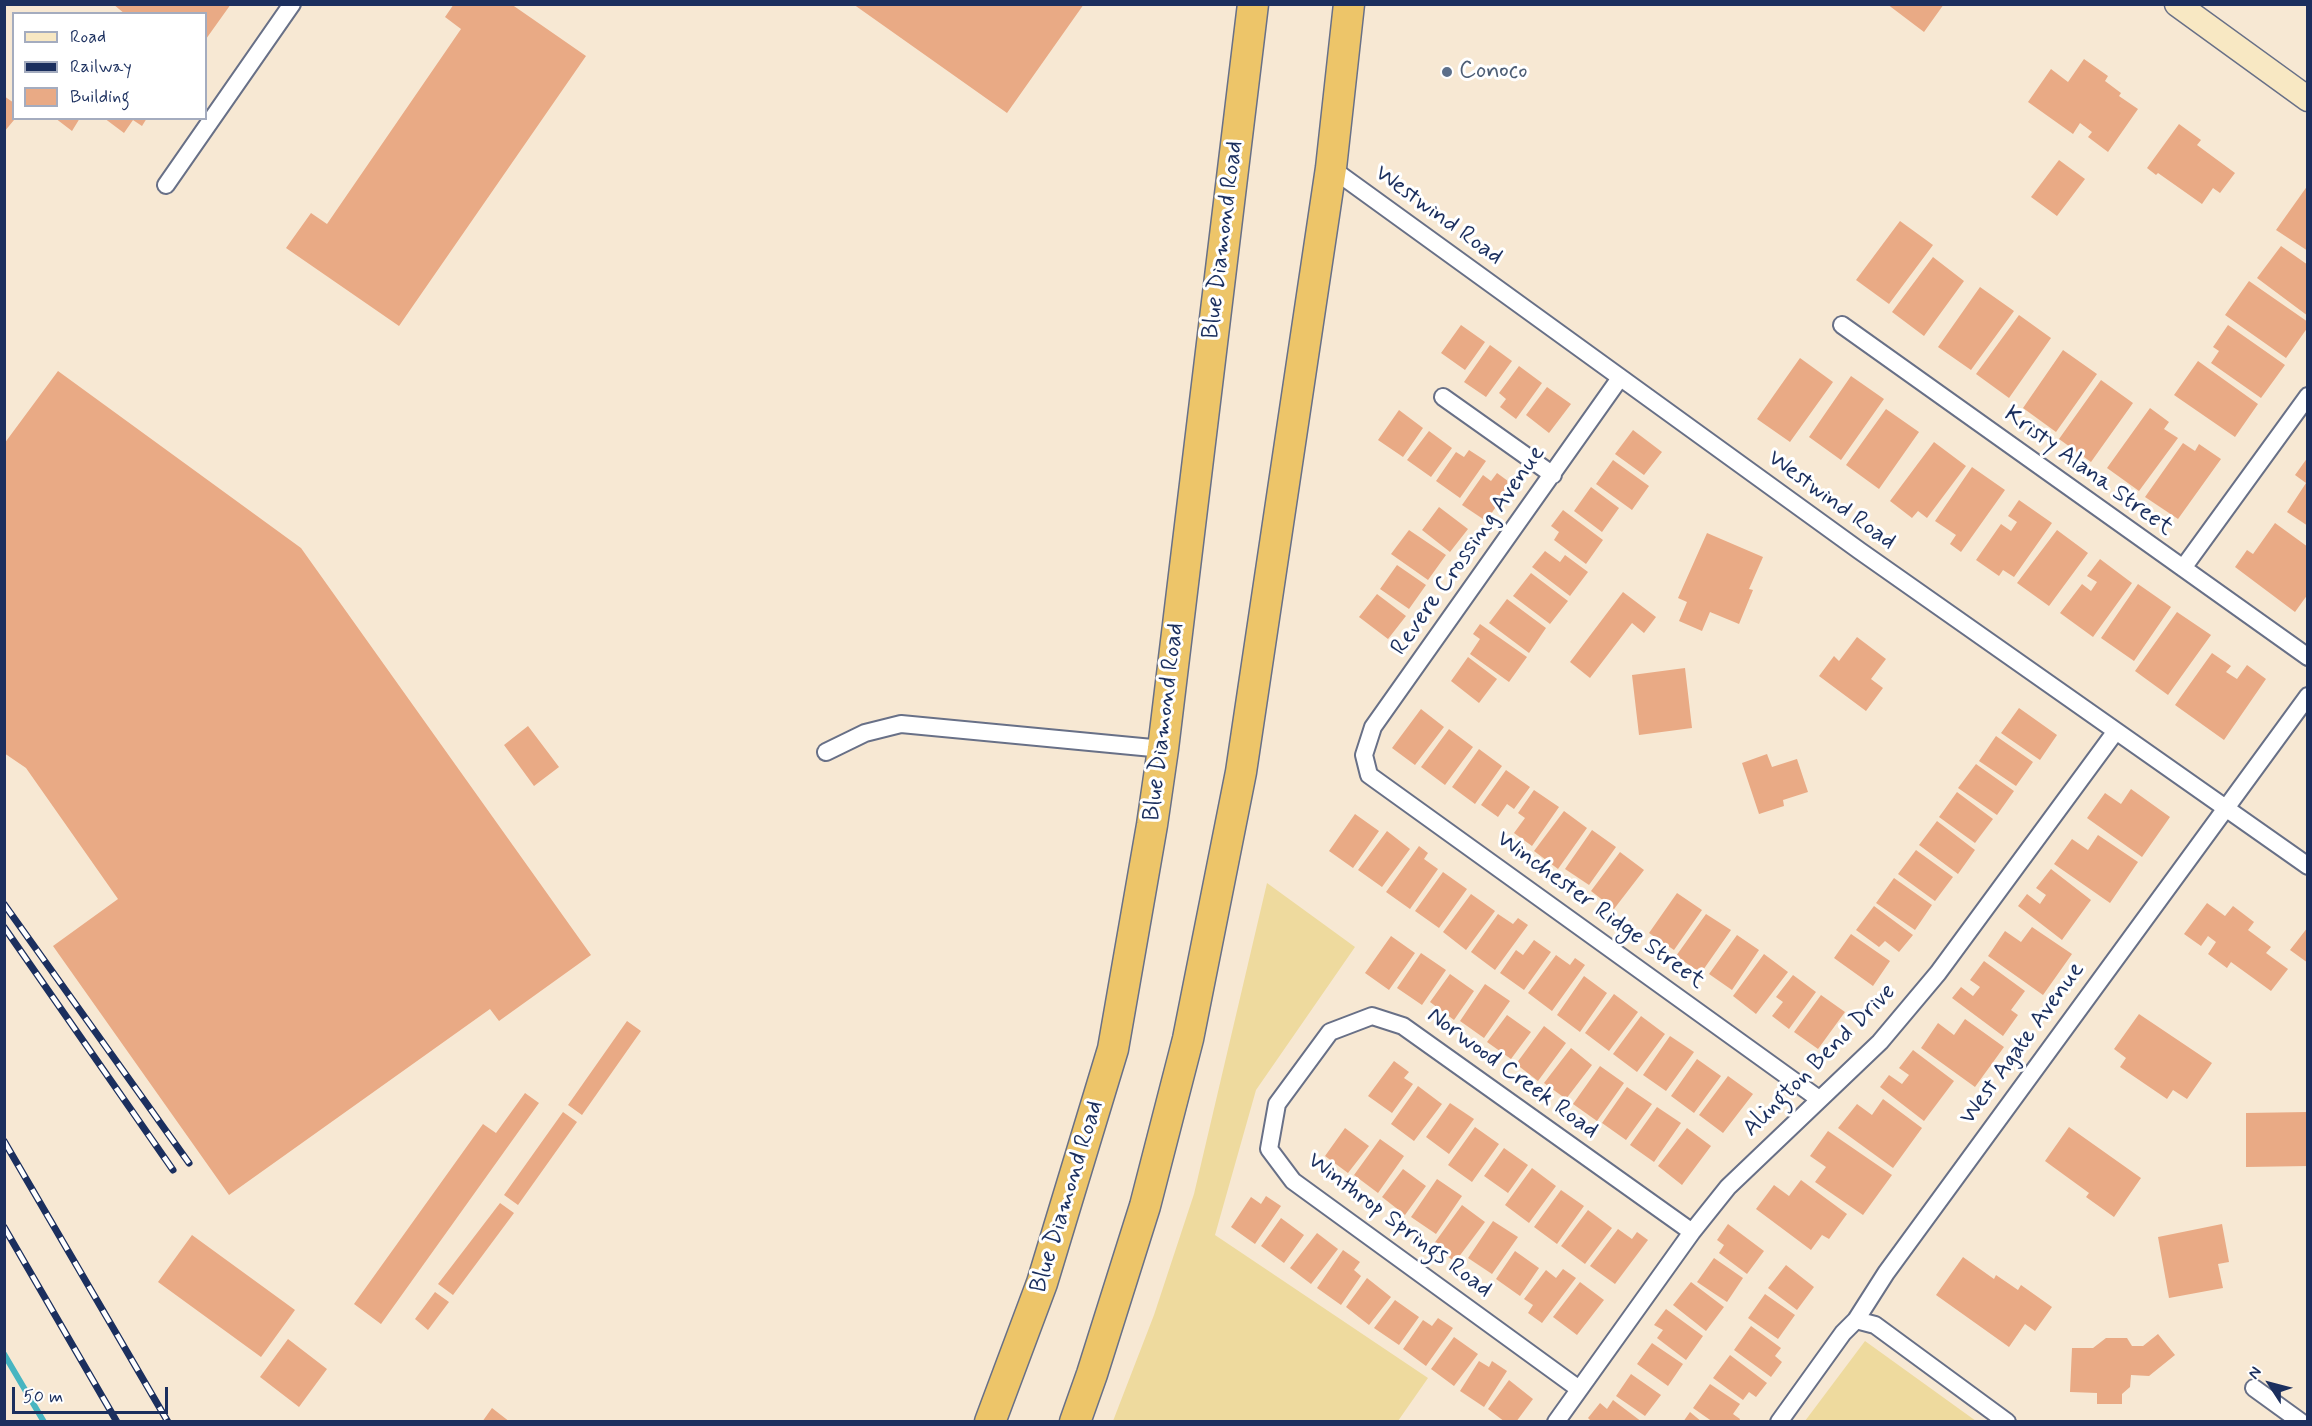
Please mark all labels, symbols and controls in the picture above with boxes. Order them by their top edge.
legend [12,12,207,120]
text: Road [70,25,106,49]
text: Railway [70,55,132,79]
place label: Conoco [1459,58,1528,86]
marker: Conoco [1440,65,1454,79]
text: Building [70,85,130,109]
street label: Blue Diamond Road [1198,139,1250,341]
street label: Westwind Road [1368,160,1508,272]
street label: Kristy Alana Street [1998,401,2178,543]
street label: Revere Crossing Avenue [1386,441,1552,661]
street label: Westwind Road [1761,445,1901,557]
street label: Blue Diamond Road [1139,621,1191,823]
street label: Winchester Ridge Street [1490,826,1710,996]
street label: West Agate Avenue [1954,957,2092,1131]
street label: Alington Bend Drive [1737,978,1903,1144]
street label: Norwood Creek Road [1421,1002,1603,1146]
street label: Blue Diamond Road [1025,1097,1111,1297]
street label: Winthrop Springs Road [1301,1147,1497,1305]
north arrow [2240,1354,2300,1414]
text: N [2243,1363,2267,1384]
scale bar [15,1375,171,1413]
text: 50 m [23,1385,63,1409]

